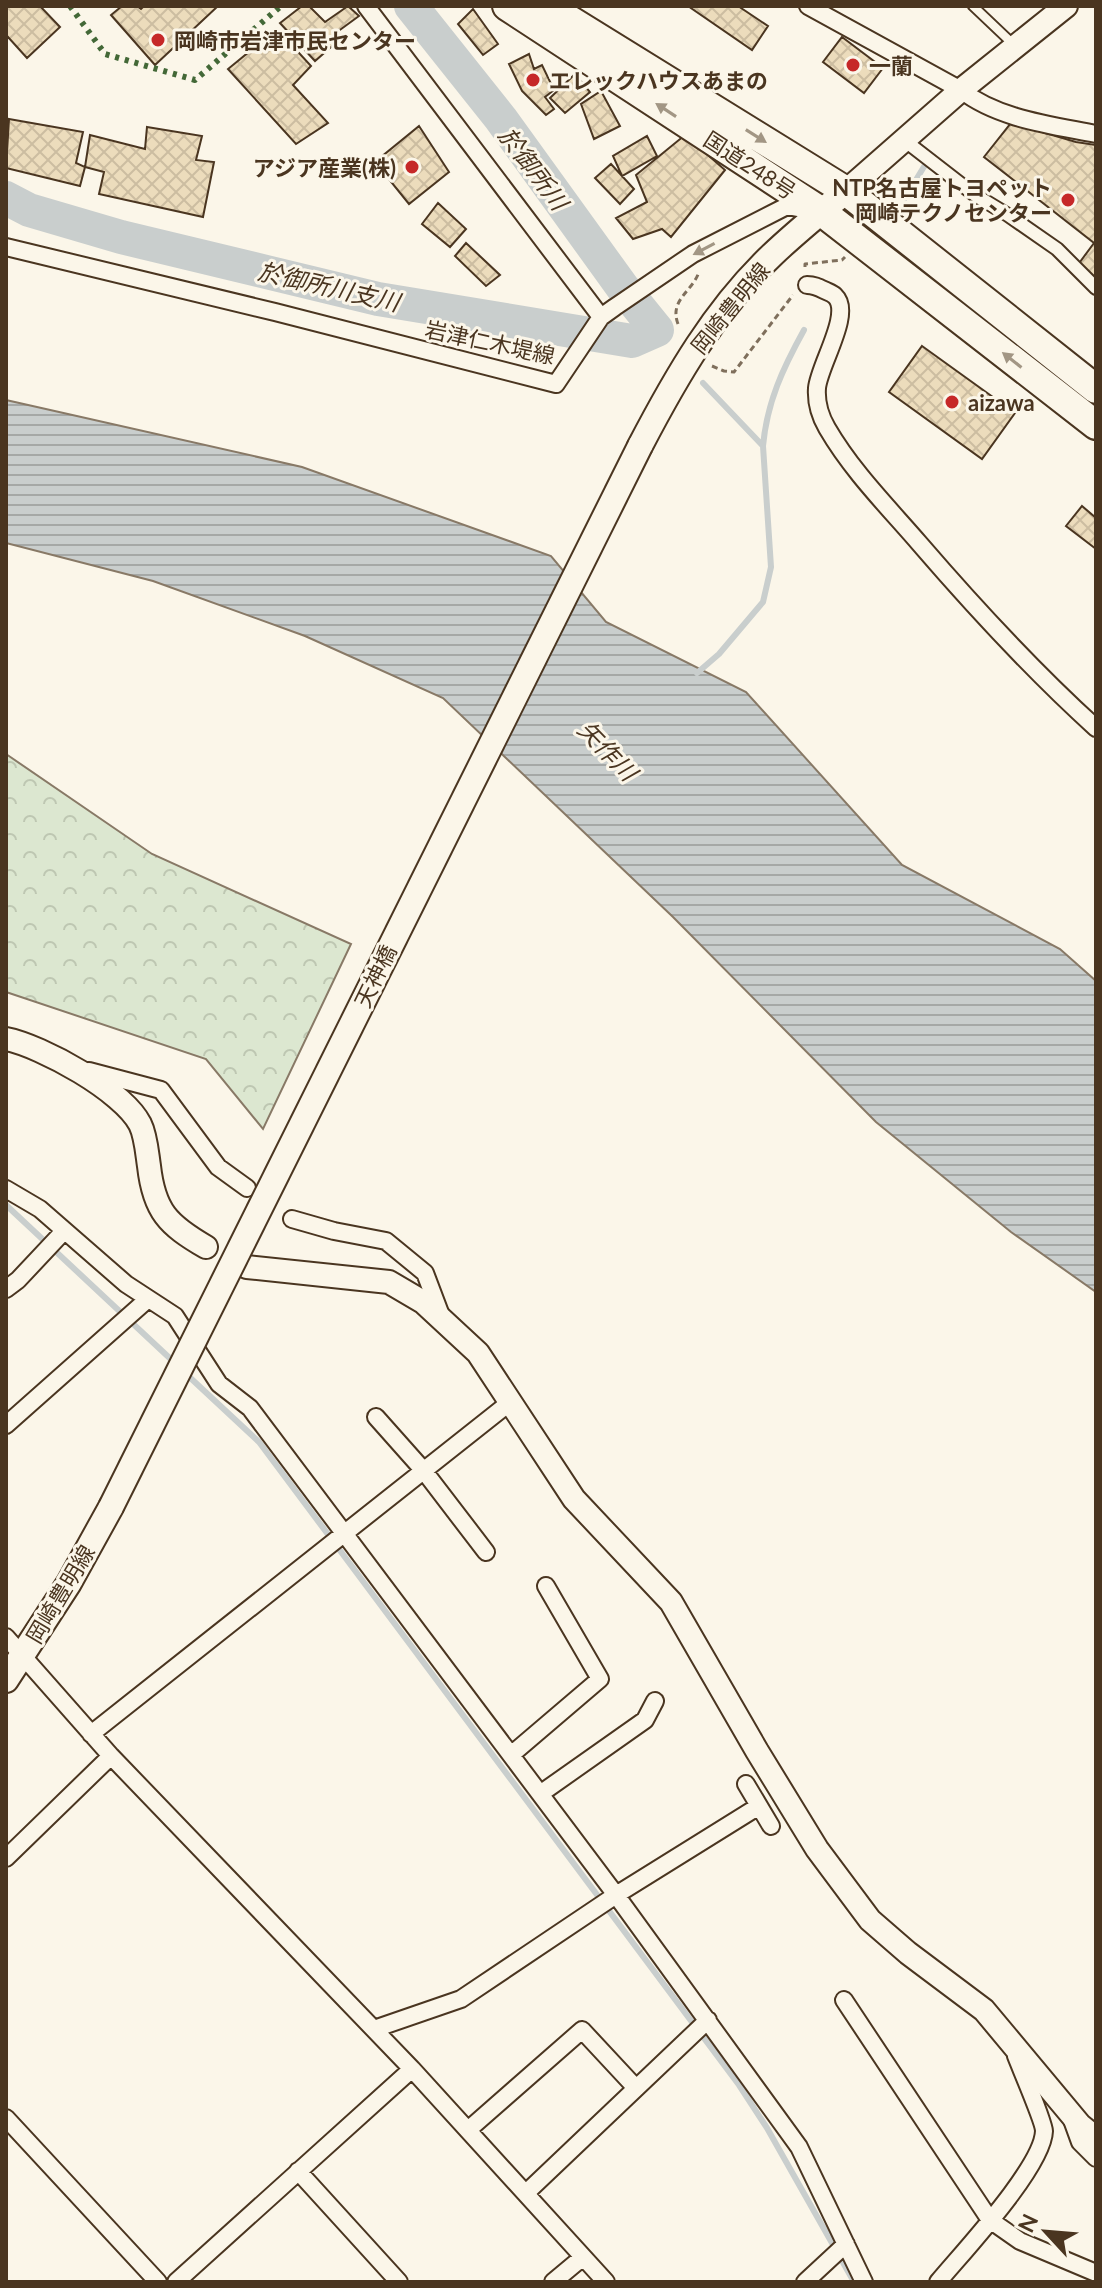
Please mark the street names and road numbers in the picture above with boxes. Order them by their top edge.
street label: 国道248号 [699,125,801,205]
street label: 岡崎豊明線 [685,257,775,359]
street label: 岩津仁木堤線 [423,315,557,369]
street label: 天神橋 [348,940,402,1012]
street label: 岡崎豊明線 [20,1540,100,1648]

